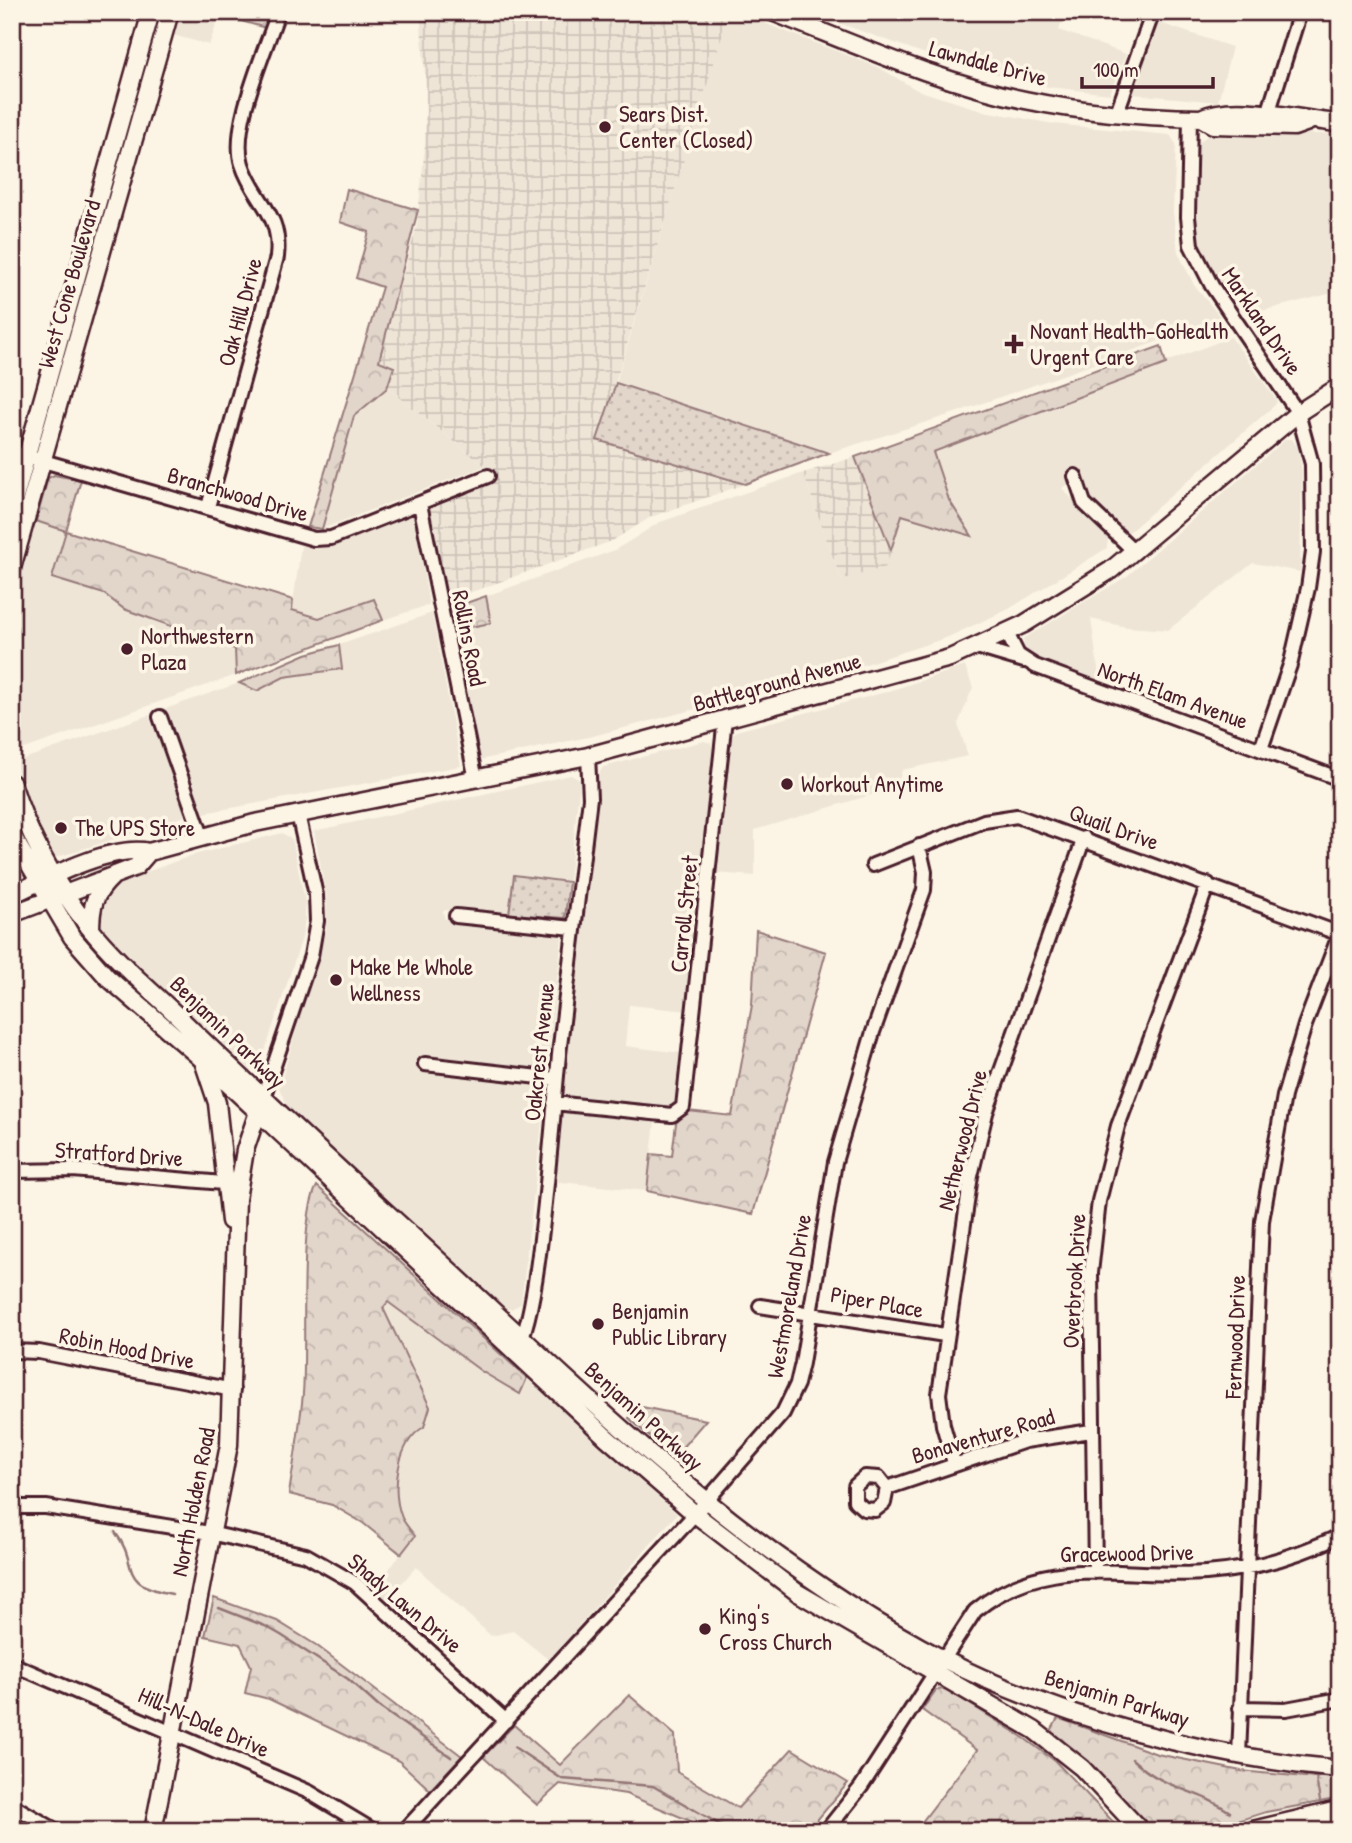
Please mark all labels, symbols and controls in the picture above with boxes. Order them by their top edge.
street label: Lawndale Drive [926,32,1050,93]
scale bar [1082,46,1214,90]
text: 100 m [1093,55,1139,84]
place label: Sears Dist. Center (Closed) [619,98,753,155]
marker: Sears Dist. Center (Closed) [597,119,613,135]
street label: West Cone Boulevard [30,196,107,372]
street label: Oak Hill Drive [210,254,269,370]
street label: Markland Drive [1215,261,1310,381]
place label: Novant Health-GoHealth Urgent Care [1030,315,1229,372]
marker: Novant Health-GoHealth Urgent Care [1004,334,1024,354]
street label: Branchwood Drive [164,459,312,528]
street label: Rollins Road [445,587,494,689]
place label: Northwestern Plaza [141,620,254,677]
marker: Northwestern Plaza [119,641,135,657]
street label: Battleground Avenue [690,644,864,719]
street label: North Elam Avenue [1094,653,1253,736]
place label: Workout Anytime [801,768,944,799]
marker: Workout Anytime [779,776,795,792]
street label: Quail Drive [1065,796,1163,857]
place label: The UPS Store [75,812,195,843]
marker: The UPS Store [53,820,69,836]
street label: Carroll Street [662,853,705,974]
place label: Make Me Whole Wellness [350,951,473,1008]
street label: Benjamin Parkway [164,968,293,1095]
marker: Make Me Whole Wellness [328,972,344,988]
street label: Oakcrest Avenue [516,981,561,1123]
street label: Netherwood Drive [929,1066,994,1213]
street label: Stratford Drive [54,1134,184,1173]
street label: Westmoreland Drive [759,1211,818,1380]
street label: Overbrook Drive [1054,1213,1093,1349]
street label: Fernwood Drive [1217,1275,1252,1400]
street label: Piper Place [828,1278,926,1325]
place label: Benjamin Public Library [612,1295,727,1352]
marker: Benjamin Public Library [590,1316,606,1332]
street label: Robin Hood Drive [57,1319,197,1376]
street label: Benjamin Parkway [578,1354,711,1478]
street label: Bonaventure Road [908,1400,1058,1471]
street label: North Holden Road [163,1425,222,1579]
street label: Gracewood Drive [1060,1536,1194,1569]
street label: Shady Lawn Drive [342,1546,469,1660]
place label: King's Cross Church [719,1600,832,1657]
marker: King's Cross Church [697,1621,713,1637]
street label: Benjamin Parkway [1041,1661,1194,1734]
street label: Hill-N-Dale Drive [134,1679,275,1764]

